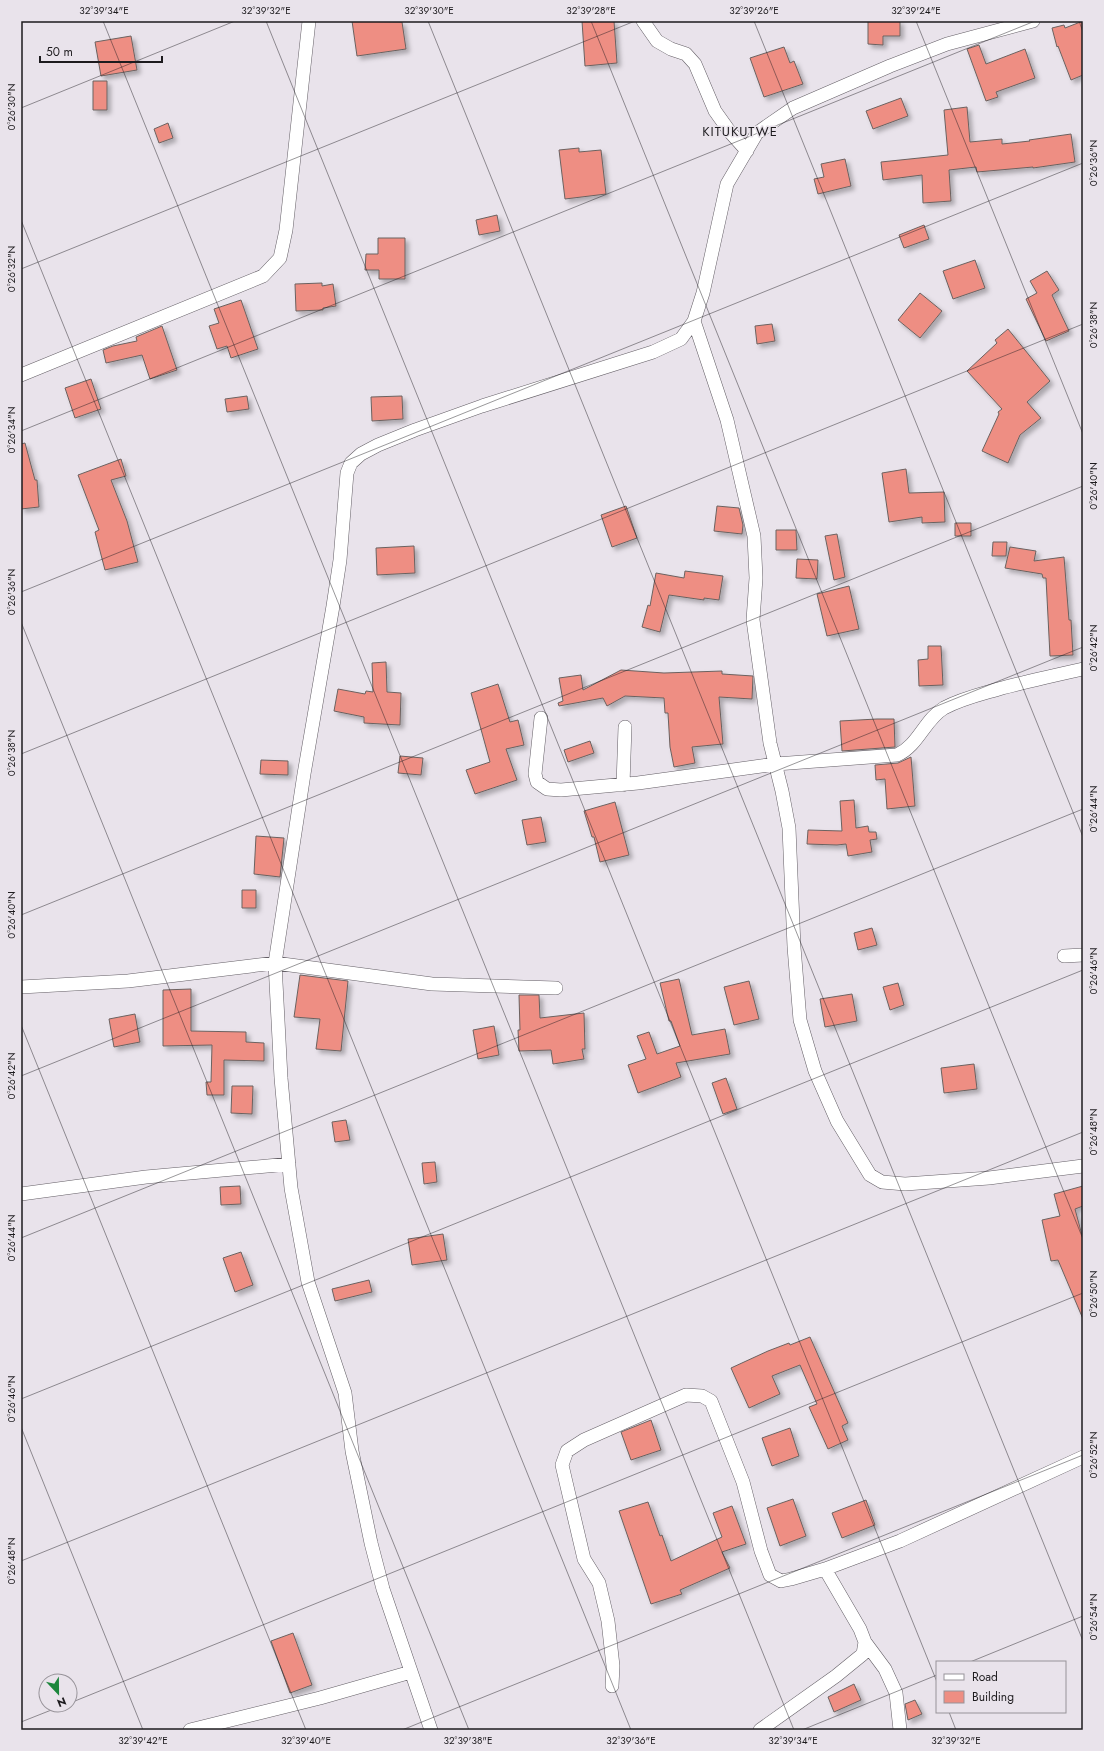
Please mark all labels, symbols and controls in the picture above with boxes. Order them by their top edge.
text: 32°39'34"E [79,3,129,18]
text: 32°39'32"E [241,3,291,18]
text: 32°39'30"E [404,3,454,18]
text: 32°39'28"E [566,3,616,18]
text: 32°39'26"E [729,3,779,18]
text: 32°39'24"E [891,3,941,18]
scale bar [40,38,162,64]
text: 50 m [46,43,73,61]
text: 0°26'30"N [4,84,19,130]
district label: KITUKUTWE [702,122,778,141]
text: 0°26'36"N [1086,140,1101,186]
text: 0°26'32"N [4,246,19,292]
text: 0°26'38"N [1086,302,1101,348]
text: 0°26'34"N [4,407,19,453]
text: 0°26'40"N [1086,462,1101,510]
text: 0°26'36"N [4,569,19,615]
text: 0°26'42"N [1086,625,1101,672]
text: 0°26'38"N [4,730,19,776]
text: 0°26'44"N [1086,785,1101,833]
text: 0°26'40"N [4,891,19,939]
text: 0°26'46"N [1086,947,1101,995]
text: 0°26'42"N [4,1053,19,1100]
text: 0°26'48"N [1086,1109,1101,1155]
text: 0°26'44"N [4,1214,19,1262]
text: 0°26'50"N [1086,1270,1101,1318]
text: 0°26'46"N [4,1375,19,1423]
text: 0°26'52"N [1086,1432,1101,1478]
text: 0°26'48"N [4,1538,19,1584]
text: 0°26'54"N [1086,1594,1101,1640]
legend [936,1661,1066,1713]
text: Road [972,1668,998,1686]
north arrow [38,1673,78,1713]
text: Building [972,1688,1014,1706]
text: N [55,1693,69,1711]
text: 32°39'42"E [118,1733,168,1748]
text: 32°39'40"E [281,1733,331,1748]
text: 32°39'38"E [443,1733,493,1748]
text: 32°39'36"E [606,1733,656,1748]
text: 32°39'34"E [768,1733,818,1748]
text: 32°39'32"E [931,1733,981,1748]

